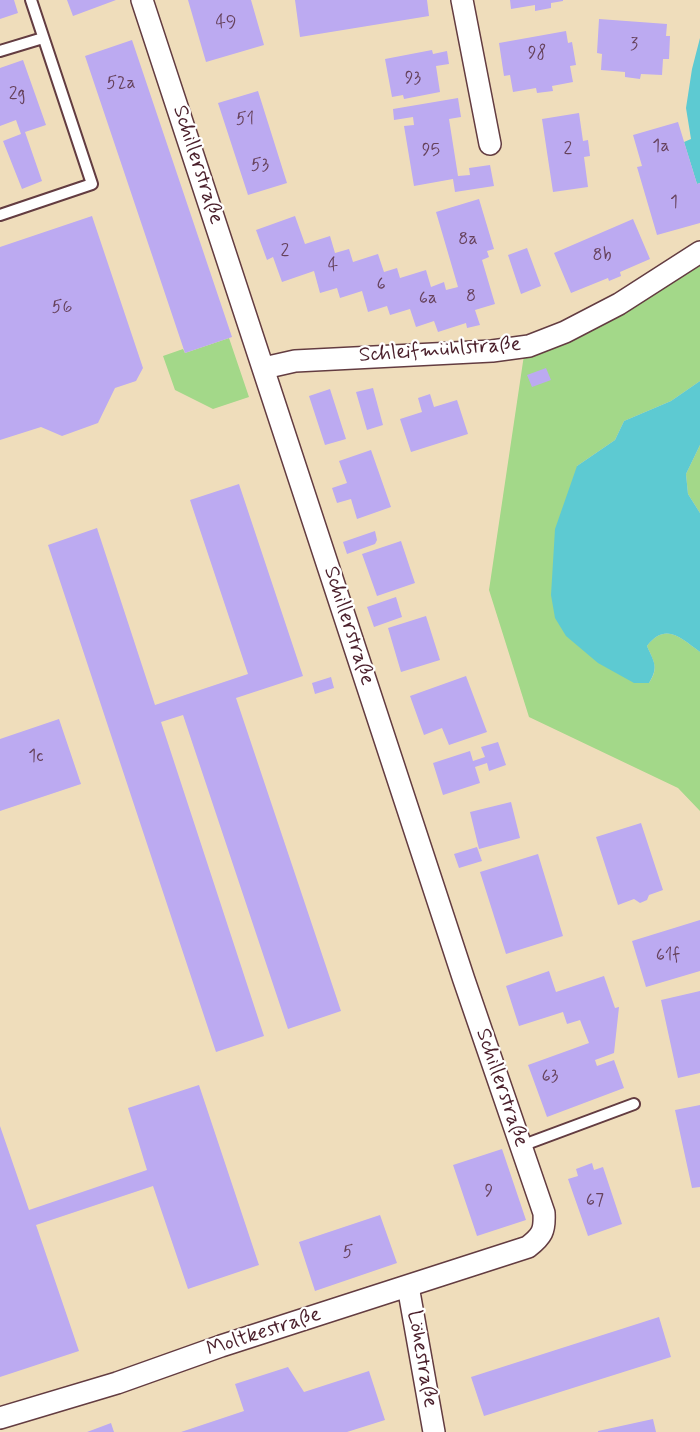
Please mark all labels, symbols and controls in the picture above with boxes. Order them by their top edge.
house number: 49 [215,12,237,34]
house number: 3 [630,34,638,56]
house number: 98 [528,43,546,65]
house number: 93 [405,68,421,90]
house number: 52a [106,73,136,95]
house number: 2g [9,83,25,105]
street label: Schillerstraße [166,102,228,228]
house number: 51 [236,109,254,131]
house number: 1a [652,136,670,158]
house number: 2 [564,138,572,160]
house number: 95 [422,140,440,162]
house number: 53 [251,155,269,177]
house number: 1 [670,192,678,214]
house number: 8a [458,229,478,251]
house number: 2 [281,240,289,262]
house number: 8b [592,245,612,267]
house number: 4 [328,255,338,277]
house number: 6 [376,274,386,296]
house number: 8 [466,286,476,308]
house number: 6a [419,288,437,310]
house number: 56 [52,297,72,319]
street label: Schleifmühlstraße [358,333,522,369]
street label: Schillerstraße [317,563,379,689]
house number: 1c [28,746,44,768]
house number: 61f [656,945,680,967]
street label: Schillerstraße [469,1026,533,1150]
house number: 63 [542,1066,558,1088]
house number: 9 [485,1181,493,1203]
house number: 67 [586,1190,604,1212]
house number: 5 [343,1242,353,1264]
street label: Moltkestraße [204,1303,324,1363]
street label: Löhestraße [400,1308,442,1410]

